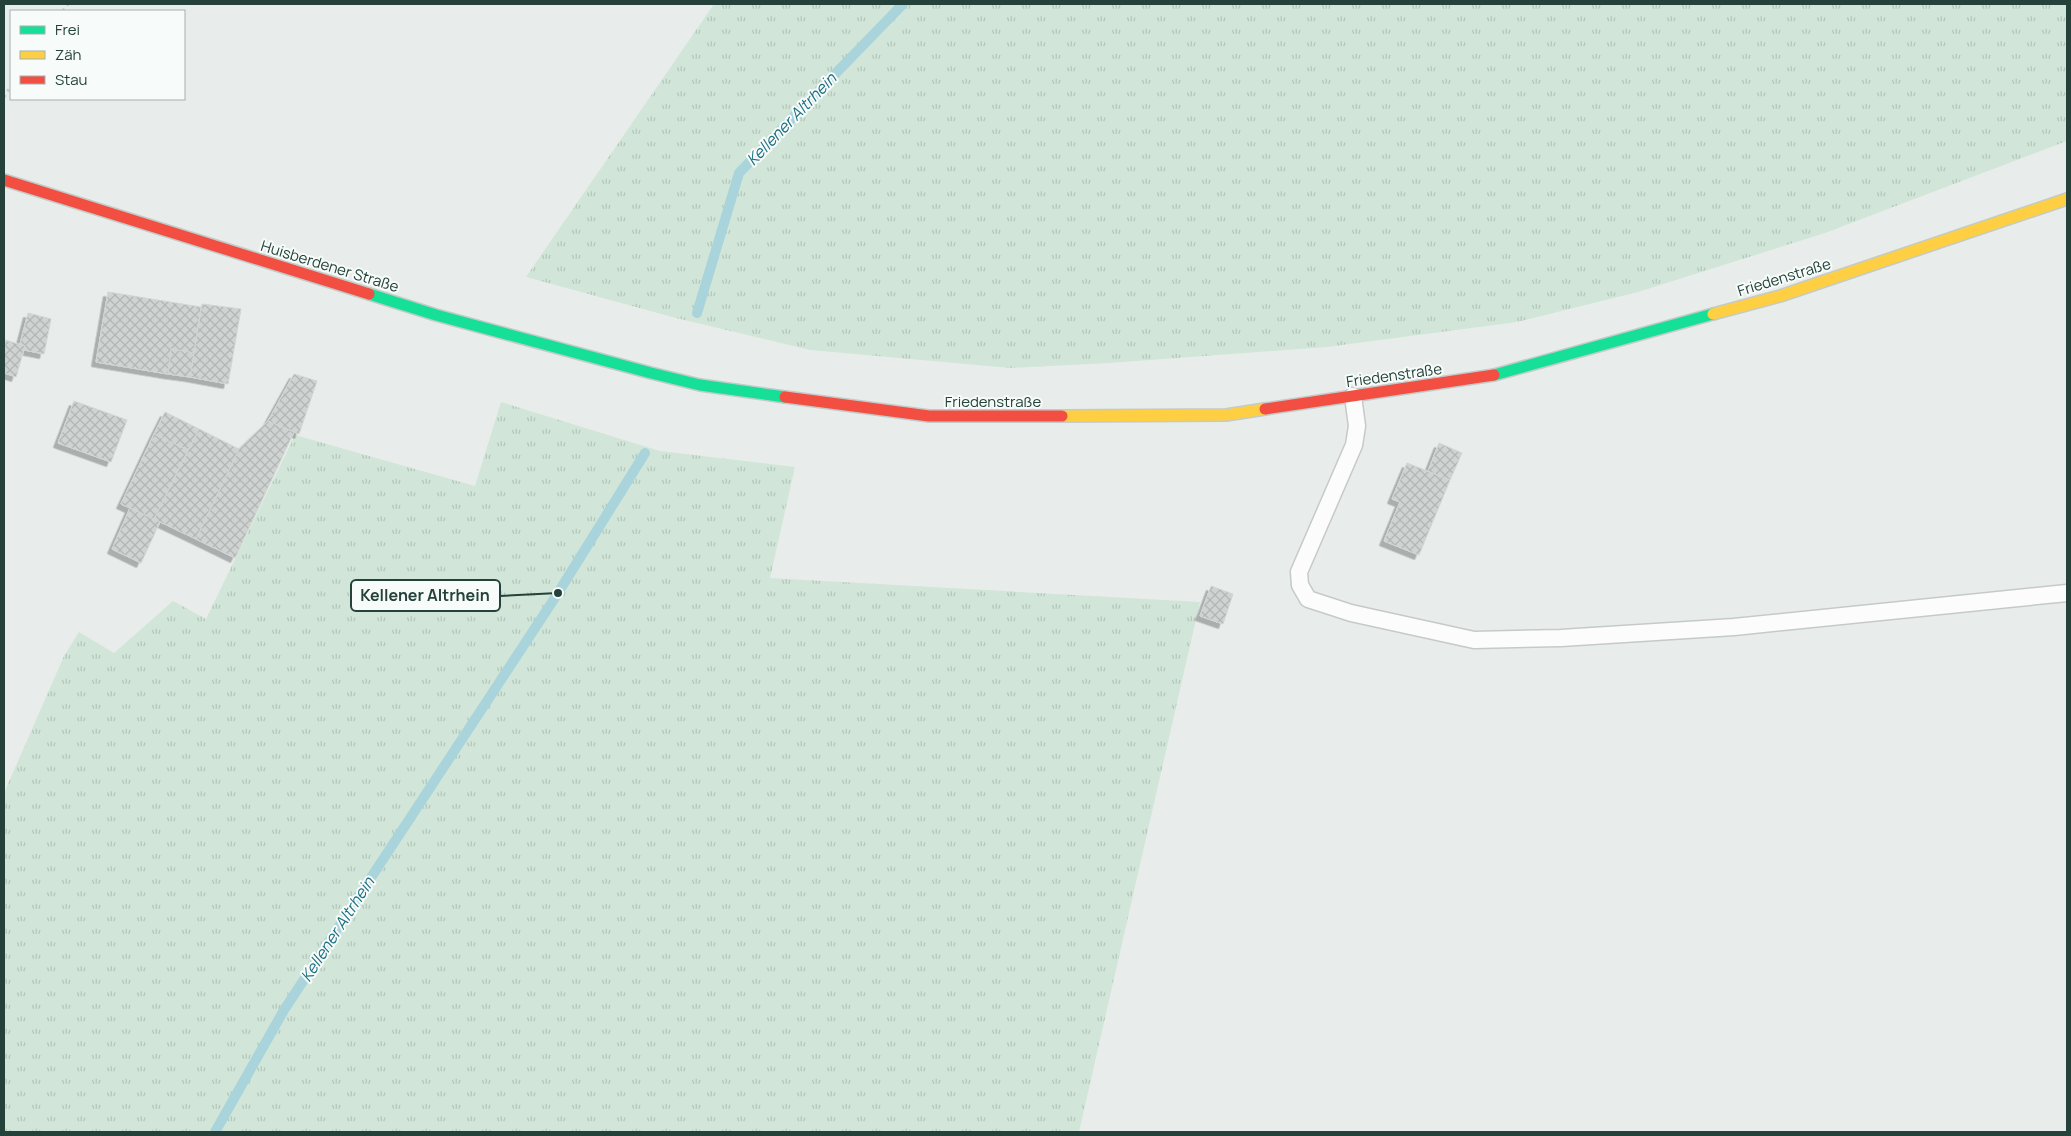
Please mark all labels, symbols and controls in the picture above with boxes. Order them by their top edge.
legend [10,10,185,100]
text: Frei [55,19,80,40]
text: Zäh [55,44,82,65]
water label: Kellener Altrhein [741,68,841,170]
text: Stau [55,69,88,90]
street label: Huisberdener Straße [258,235,402,297]
street label: Friedenstraße [1735,253,1833,301]
street label: Friedenstraße [1345,358,1444,392]
street label: Friedenstraße [945,391,1042,412]
callout: Kellener Altrhein [351,580,500,611]
text: Kellener Altrhein [360,584,490,606]
water label: Kellener Altrhein [295,872,379,986]

